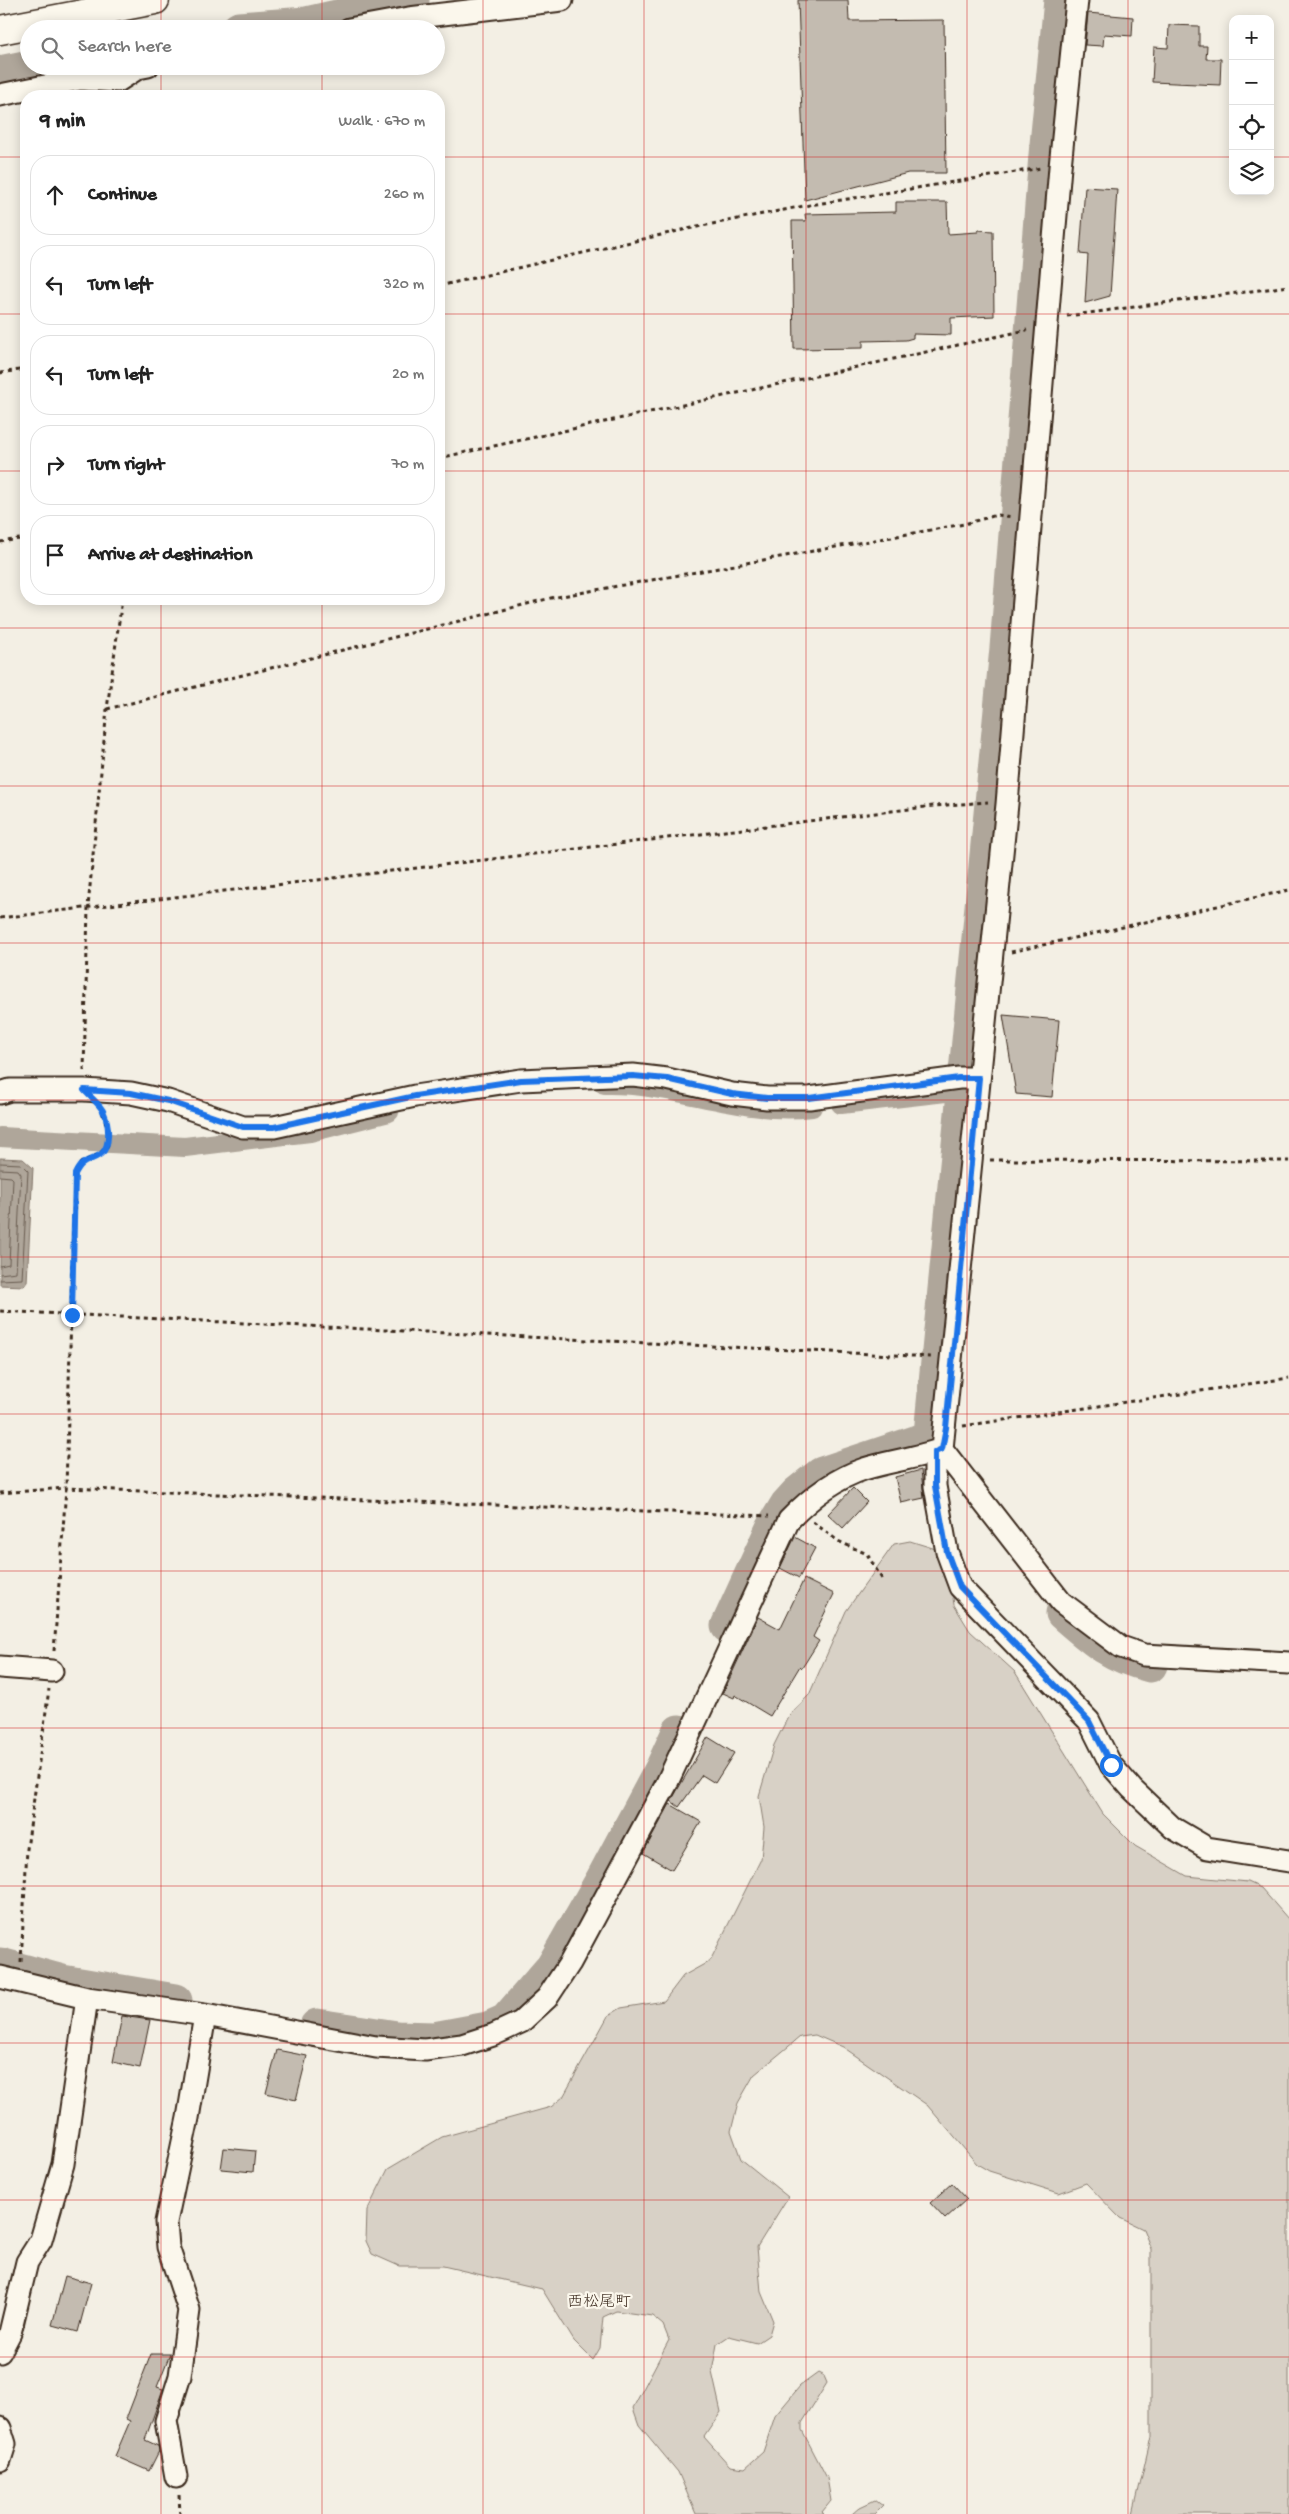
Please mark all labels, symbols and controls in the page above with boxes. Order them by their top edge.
map controls [1229,15,1274,195]
button: + [1229,15,1274,60]
search box [20,20,445,75]
icon: search [38,34,66,62]
text: Search here [78,36,172,59]
button: − [1229,60,1274,105]
button: locate [1229,105,1274,150]
text: 9 min [40,110,85,135]
text: Walk · 670 m [339,113,425,132]
button: layers [1229,150,1274,195]
icon: ahead [41,181,69,209]
text: Continue [88,184,157,207]
text: 260 m [384,186,424,205]
icon: left [41,271,69,299]
text: Turn left [88,274,152,297]
text: 320 m [384,276,424,295]
icon: left [41,361,69,389]
text: Turn left [88,364,152,387]
text: 20 m [392,366,424,385]
icon: right [41,451,69,479]
text: Turn right [88,454,164,477]
text: 70 m [391,456,424,475]
icon: arrive [41,541,69,569]
text: Arrive at destination [88,544,252,567]
route end [61,1304,84,1327]
route start [1100,1754,1123,1777]
district label: 西松尾町 [567,2293,631,2313]

